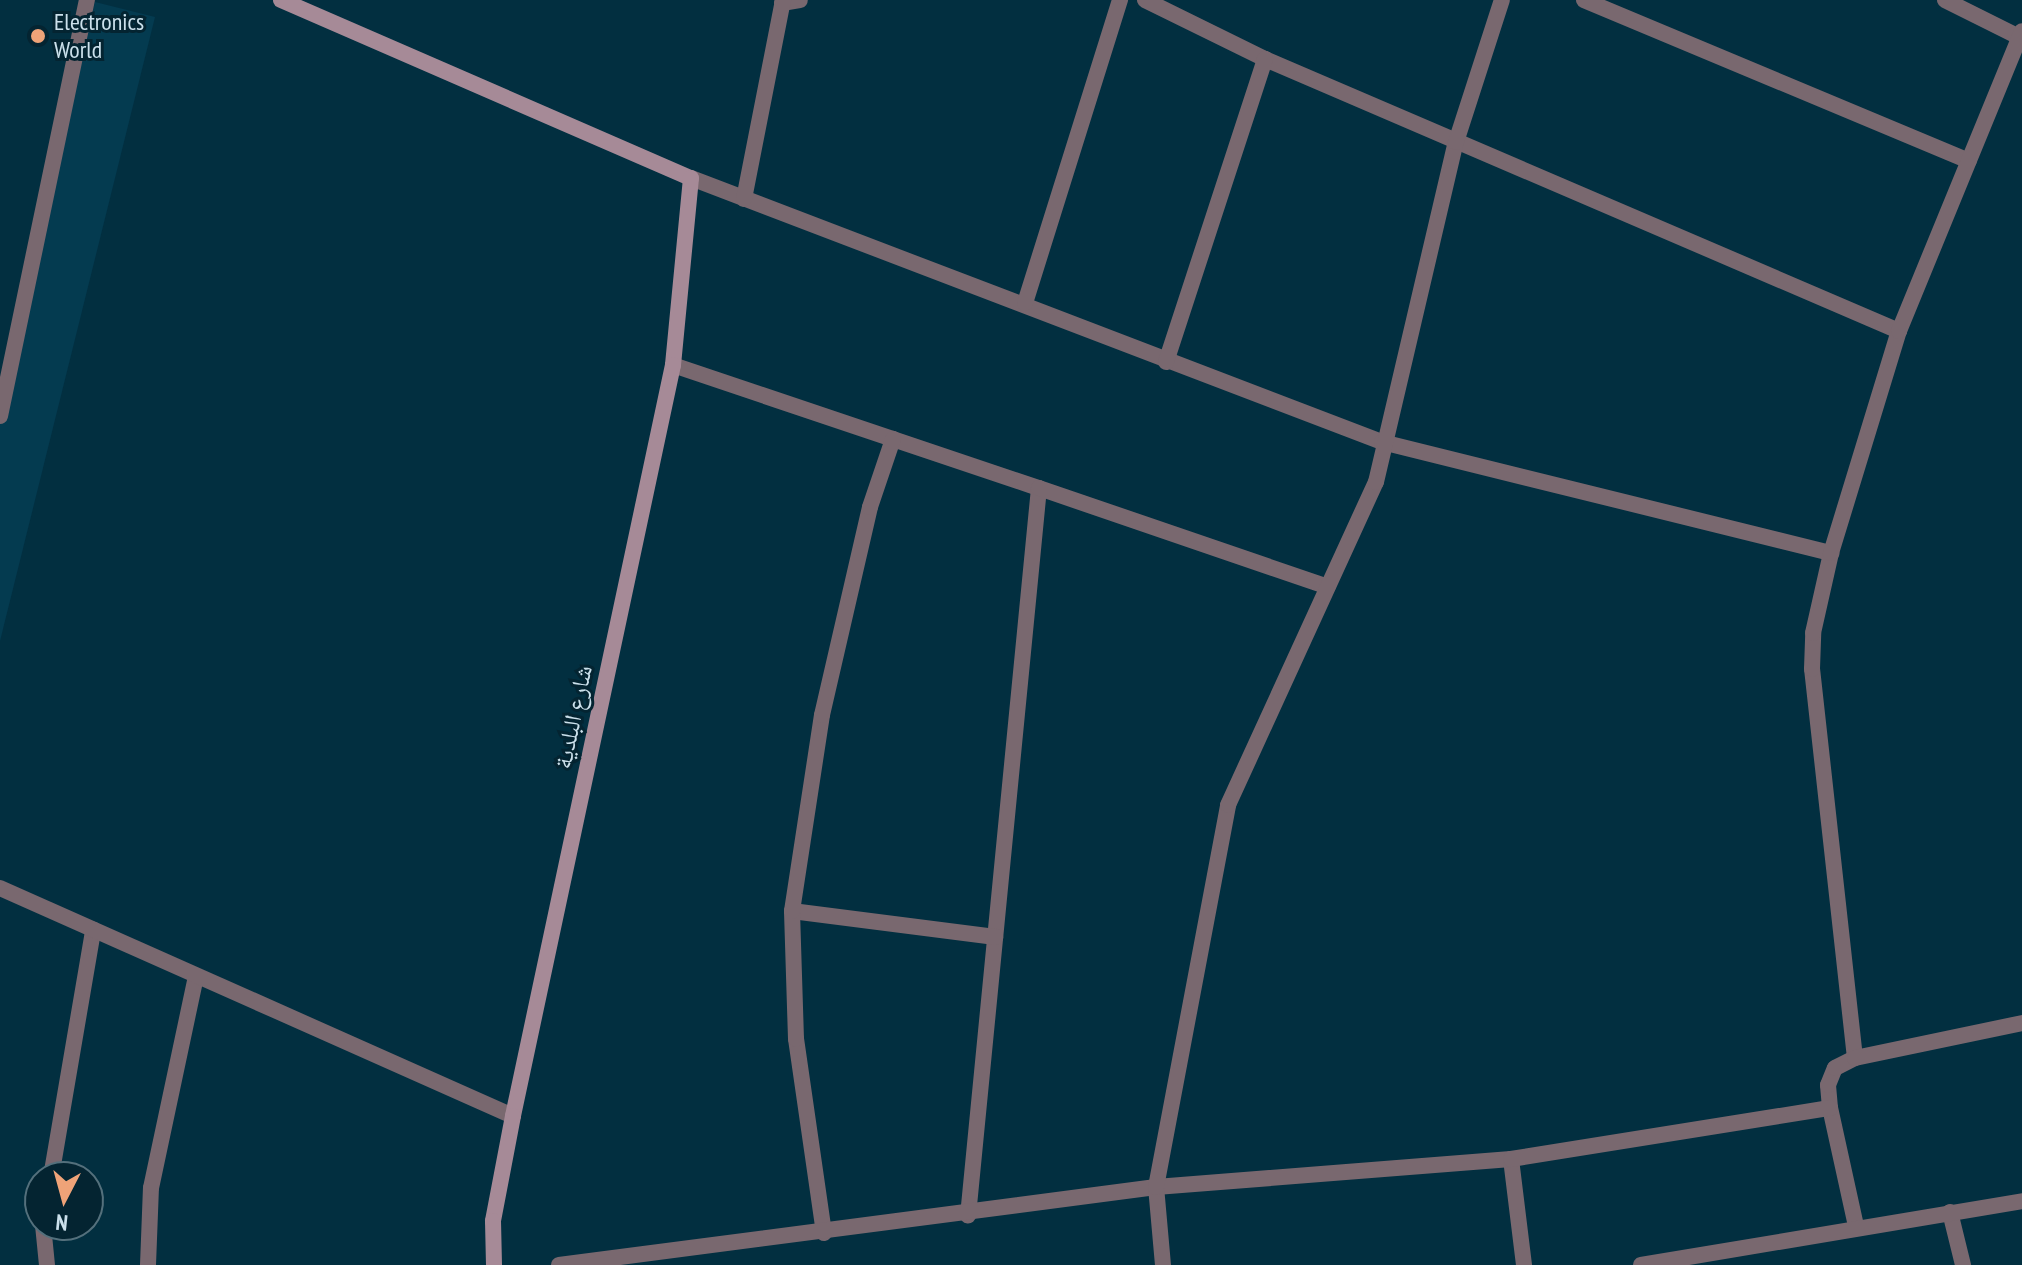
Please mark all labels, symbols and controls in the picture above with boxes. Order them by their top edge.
place label: Electronics World [54,8,144,64]
marker: Electronics World [29,27,47,45]
street label: شارع البلدية [548,663,598,771]
north arrow [24,1161,104,1241]
text: N [54,1208,69,1237]

